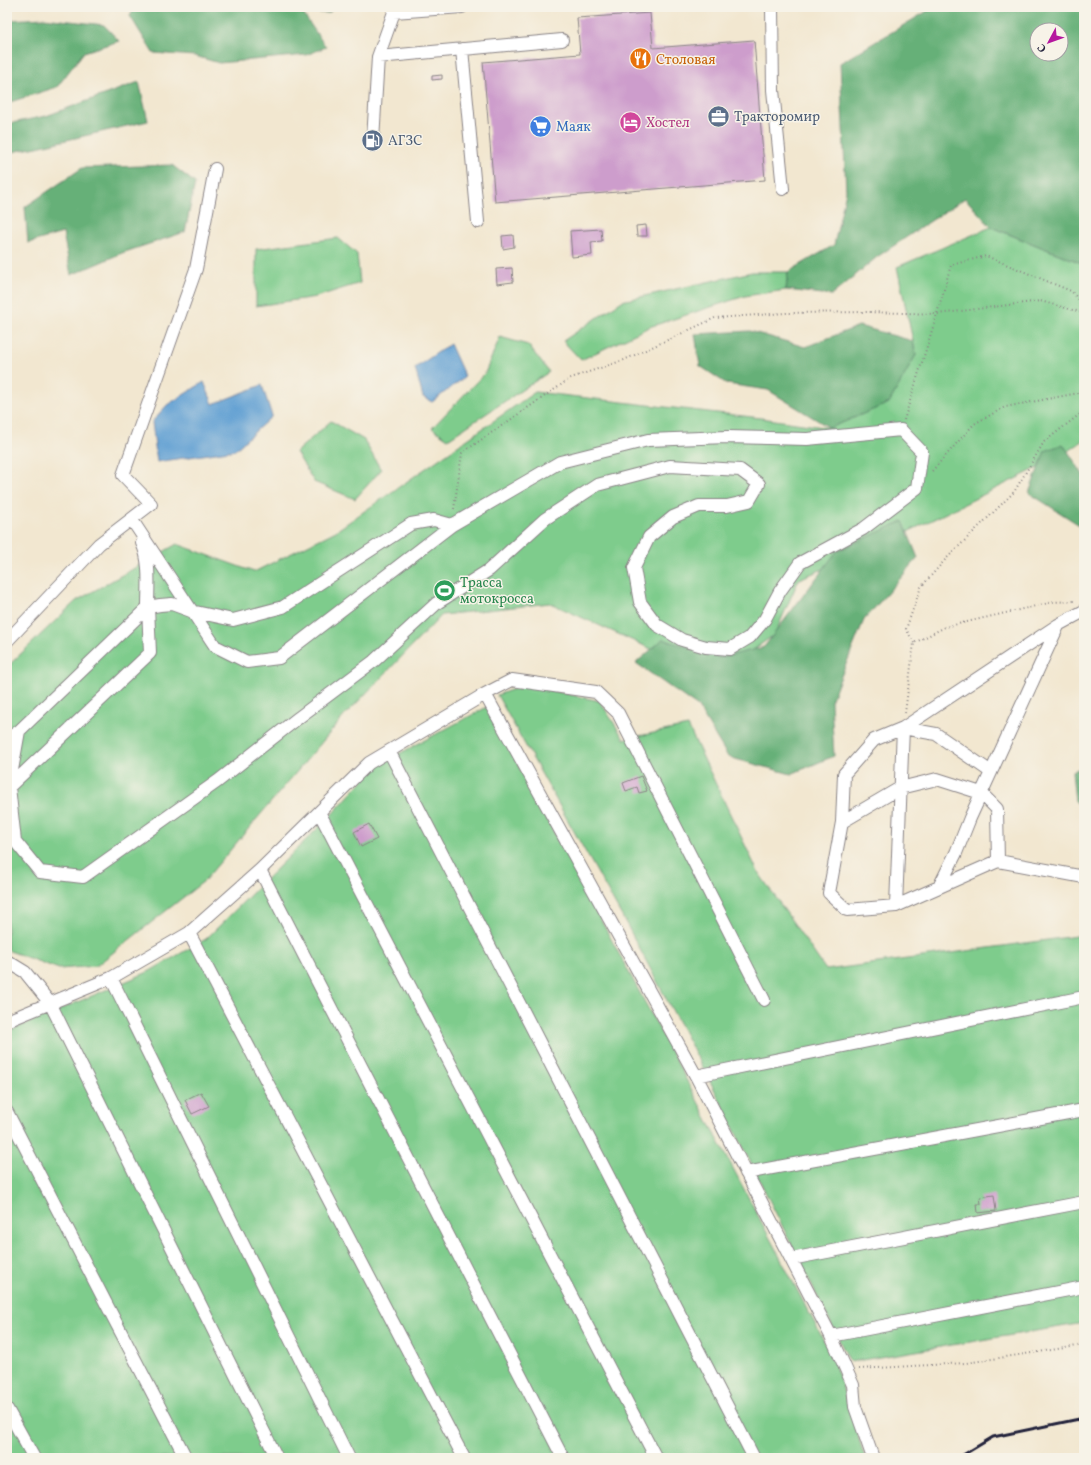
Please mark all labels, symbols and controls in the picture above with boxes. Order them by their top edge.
north arrow [1029,22,1069,62]
text: С [1035,40,1051,55]
restaurant icon: Столовая [627,46,653,72]
place label: Столовая [656,51,716,70]
office icon: Тракторомир [706,103,732,129]
place label: Тракторомир [734,108,820,127]
hotel icon: Хостел [617,109,643,135]
supermarket icon: Маяк [528,113,554,139]
place label: Хостел [646,114,690,133]
place label: Маяк [556,118,591,137]
fuel station icon: АГЗС [360,127,386,153]
place label: АГЗС [388,132,422,151]
place label: Трасса мотокросса [460,574,534,609]
sports icon: Трасса мотокросса [432,577,458,603]

